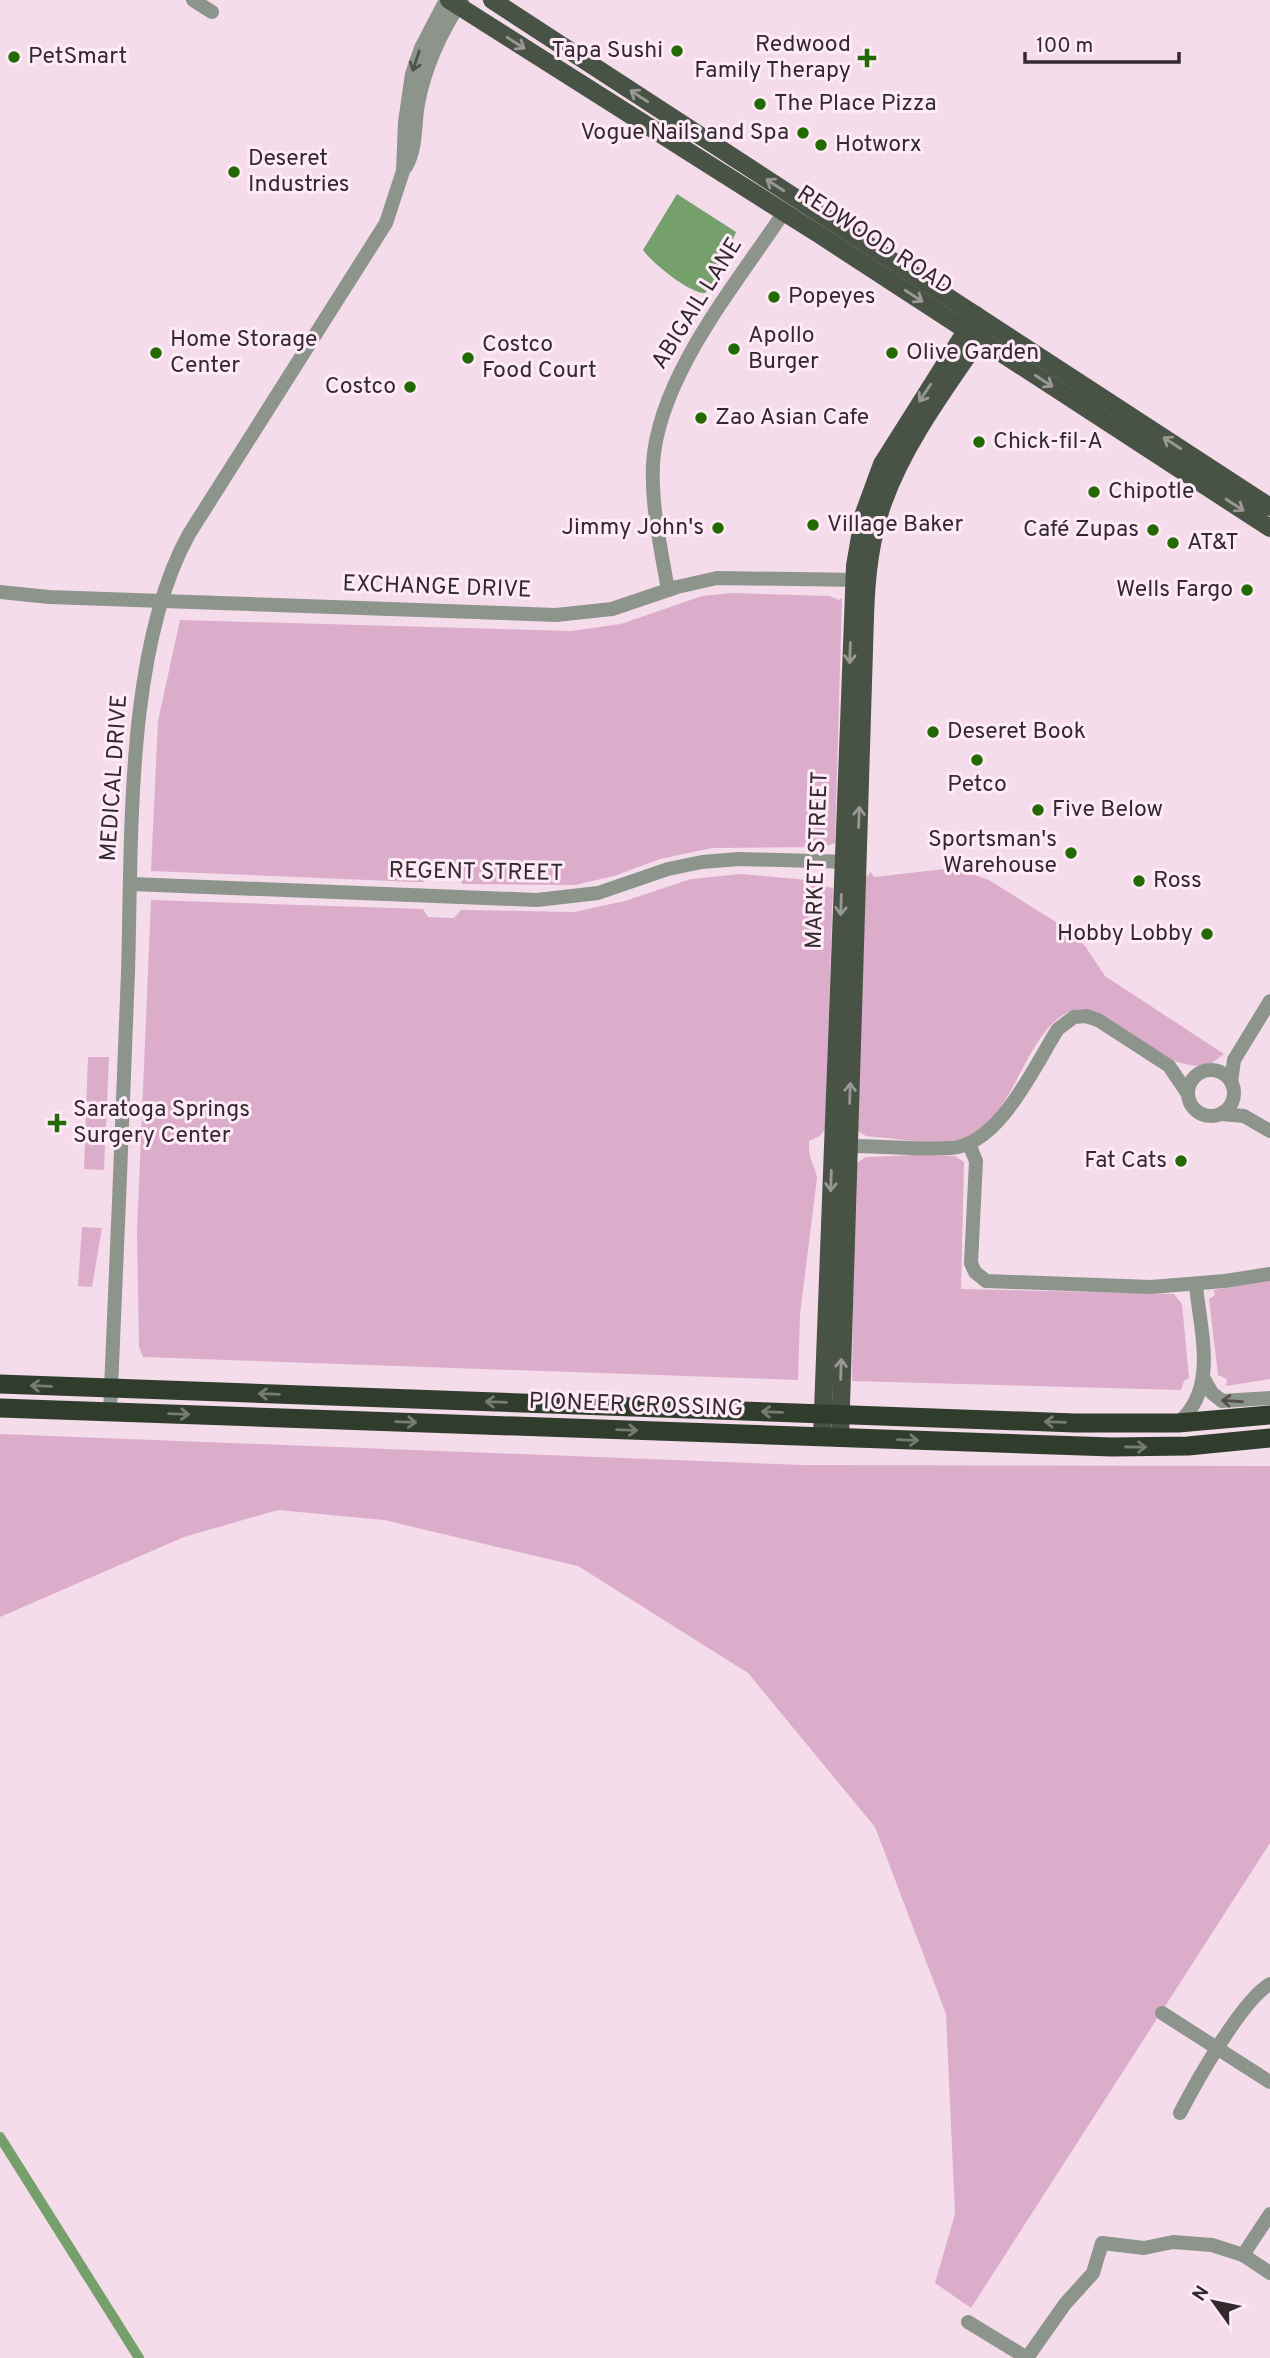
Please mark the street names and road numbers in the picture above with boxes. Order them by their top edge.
street label: REDWOOD ROAD [791,180,957,302]
street label: ABIGAIL LANE [646,233,750,375]
street label: EXCHANGE DRIVE [342,570,532,606]
street label: MEDICAL DRIVE [95,694,135,862]
street label: MARKET STREET [800,771,836,949]
street label: REGENT STREET [388,857,564,889]
street label: PIONEER CROSSING [528,1388,744,1424]

